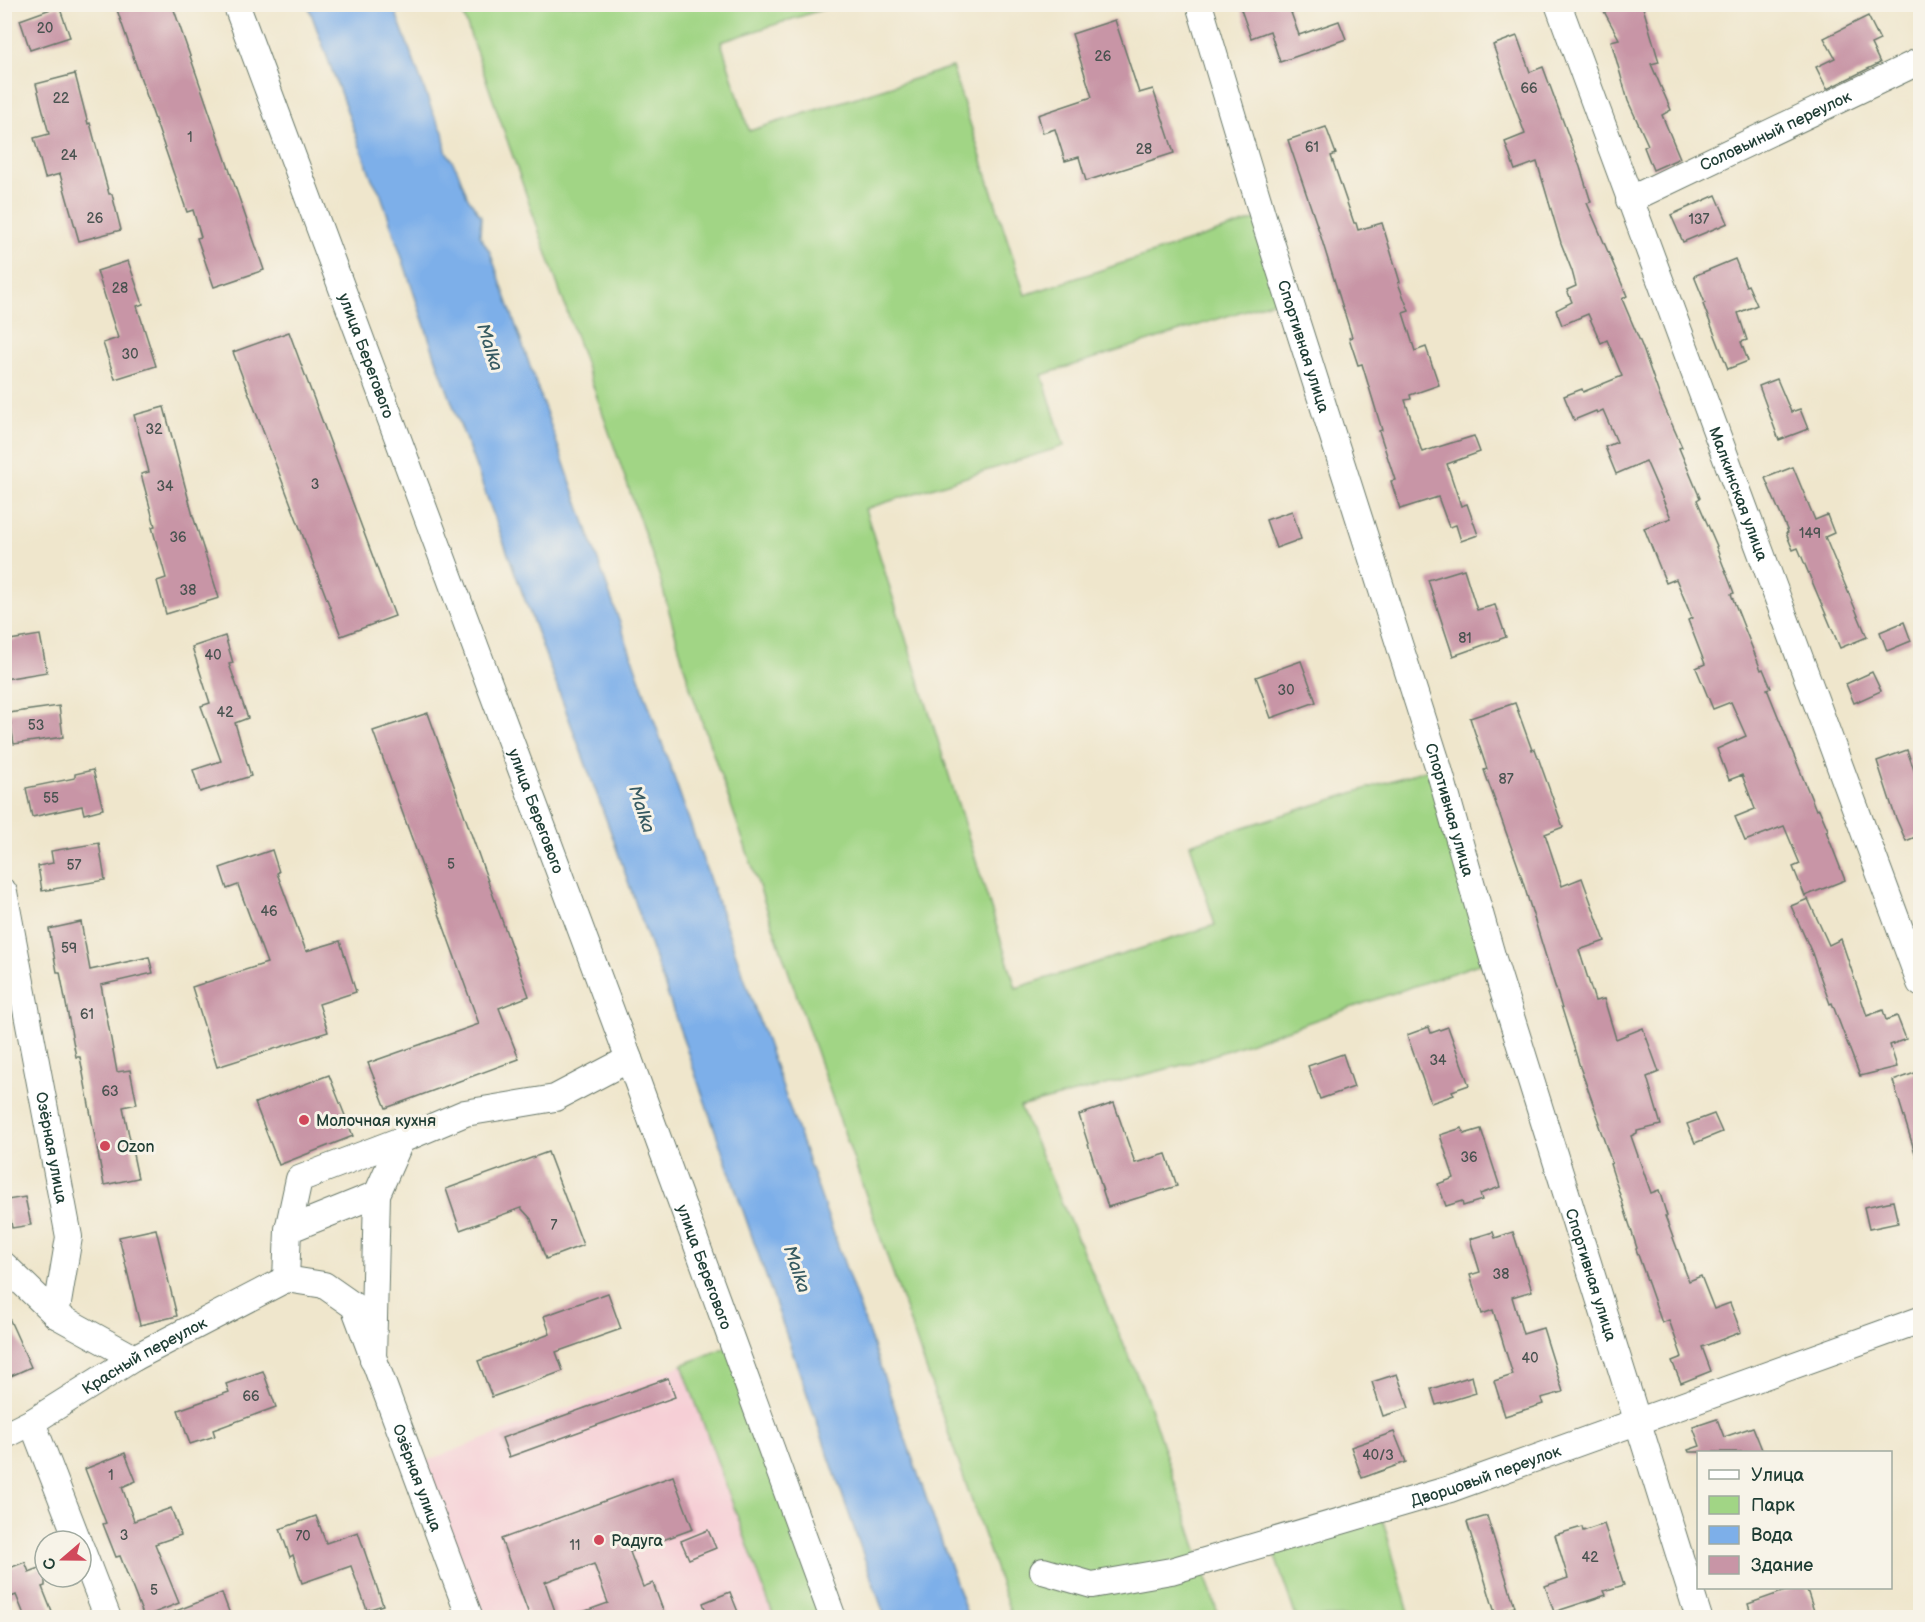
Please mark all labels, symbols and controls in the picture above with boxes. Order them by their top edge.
house number: 20 [37,20,53,37]
house number: 26 [1095,48,1112,65]
house number: 66 [1520,80,1538,97]
street label: Соловьиный переулок [1697,87,1855,176]
house number: 22 [53,90,70,107]
house number: 1 [187,129,193,146]
house number: 61 [1305,139,1319,156]
house number: 28 [1136,141,1152,158]
house number: 24 [61,147,78,164]
house number: 26 [87,210,104,227]
house number: 137 [1689,211,1710,228]
street label: Спортивная улица [1273,278,1333,416]
house number: 28 [112,280,128,297]
street label: улица Берегового [334,291,397,421]
water label: Malka [472,321,507,374]
house number: 30 [122,346,138,363]
house number: 32 [146,421,163,438]
street label: Малкинская улица [1704,424,1771,564]
house number: 3 [311,476,319,493]
house number: 34 [156,478,174,495]
house number: 149 [1799,525,1821,542]
house number: 36 [169,529,187,546]
house number: 38 [180,582,196,599]
house number: 81 [1458,630,1472,647]
house number: 40 [205,647,221,664]
house number: 30 [1278,682,1294,699]
house number: 42 [217,704,234,721]
house number: 53 [28,717,44,734]
street label: Спортивная улица [1420,741,1477,880]
street label: улица Берегового [503,746,567,876]
house number: 87 [1498,771,1514,788]
water label: Malka [624,783,659,836]
house number: 55 [43,790,59,807]
house number: 5 [447,856,455,873]
house number: 57 [67,857,82,874]
house number: 46 [260,903,278,920]
house number: 59 [61,940,77,957]
house number: 61 [80,1006,94,1023]
house number: 34 [1429,1052,1447,1069]
house number: 63 [101,1083,119,1100]
street label: Озёрная улица [31,1090,71,1206]
place label: Молочная кухня [316,1112,436,1131]
marker: Молочная кухня [297,1113,311,1127]
place label: Ozon [117,1138,155,1157]
marker: Ozon [98,1139,112,1153]
house number: 36 [1460,1149,1478,1166]
street label: улица Берегового [672,1202,735,1332]
street label: Спортивная улица [1561,1206,1620,1344]
house number: 7 [551,1217,558,1234]
water label: Malka [779,1243,814,1296]
house number: 38 [1493,1266,1509,1283]
street label: Красный переулок [79,1314,211,1399]
house number: 40 [1522,1350,1538,1367]
house number: 66 [242,1388,260,1405]
street label: Озёрная улица [388,1422,445,1535]
street label: Дворцовый переулок [1409,1442,1564,1511]
house number: 40/3 [1362,1447,1394,1464]
legend [1697,1451,1892,1589]
text: Улица [1751,1465,1805,1486]
house number: 1 [108,1467,114,1484]
text: Парк [1751,1495,1795,1516]
text: Вода [1751,1525,1793,1546]
house number: 3 [120,1527,128,1544]
house number: 70 [295,1528,311,1545]
north arrow [33,1529,93,1589]
place label: Радуга [611,1532,664,1551]
marker: Радуга [592,1533,606,1547]
house number: 11 [570,1537,580,1554]
house number: 42 [1582,1549,1599,1566]
text: С [39,1555,61,1572]
text: Здание [1751,1555,1813,1576]
house number: 5 [150,1582,158,1599]

